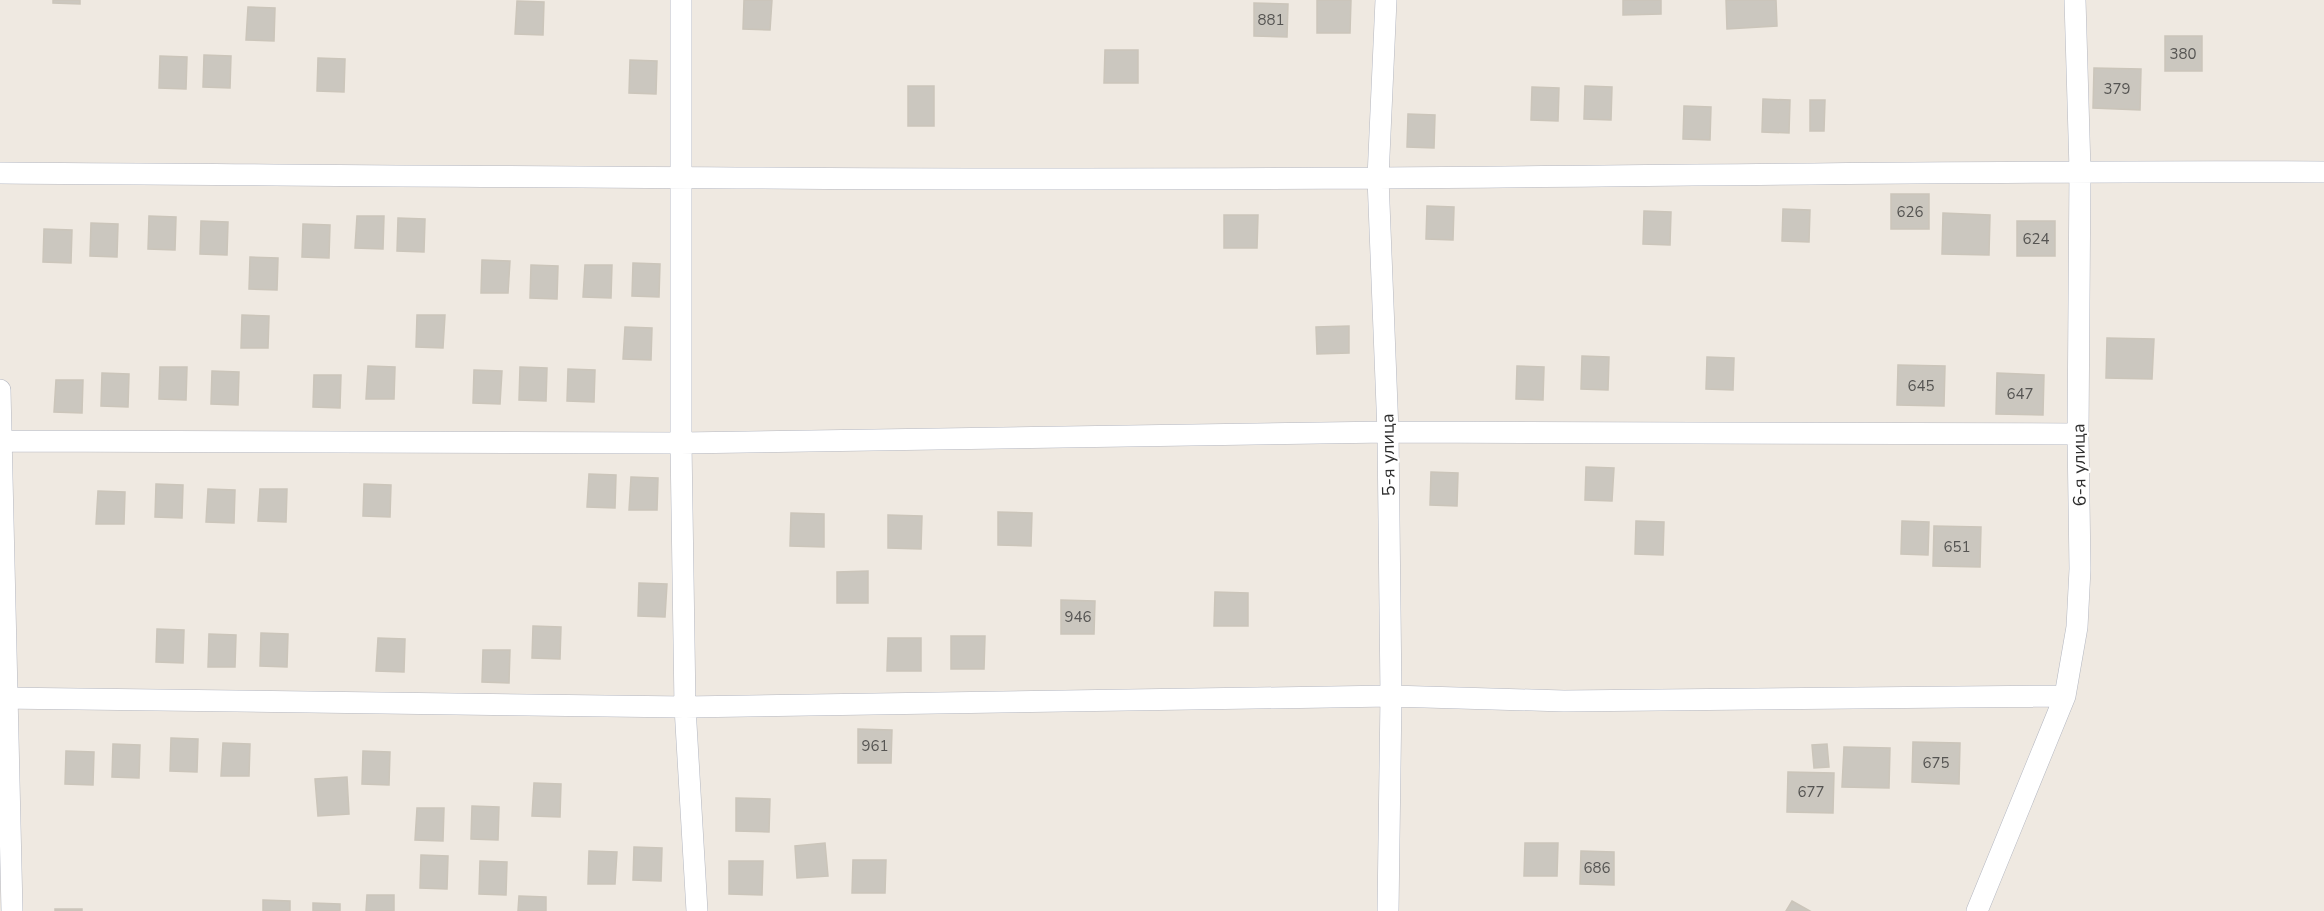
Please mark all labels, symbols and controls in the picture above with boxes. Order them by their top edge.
house number: 881 [1257,10,1285,30]
house number: 380 [2169,44,2197,64]
house number: 379 [2103,79,2131,99]
house number: 626 [1896,202,1924,222]
house number: 624 [2022,229,2050,249]
house number: 645 [1907,376,1935,396]
house number: 647 [2006,384,2034,404]
street label: 5-я улица [1375,413,1401,497]
street label: 6-я улица [2066,423,2092,507]
house number: 651 [1943,537,1971,557]
house number: 946 [1064,607,1092,627]
house number: 961 [861,736,889,756]
house number: 675 [1922,753,1950,773]
house number: 677 [1797,782,1825,802]
house number: 686 [1583,858,1611,878]

